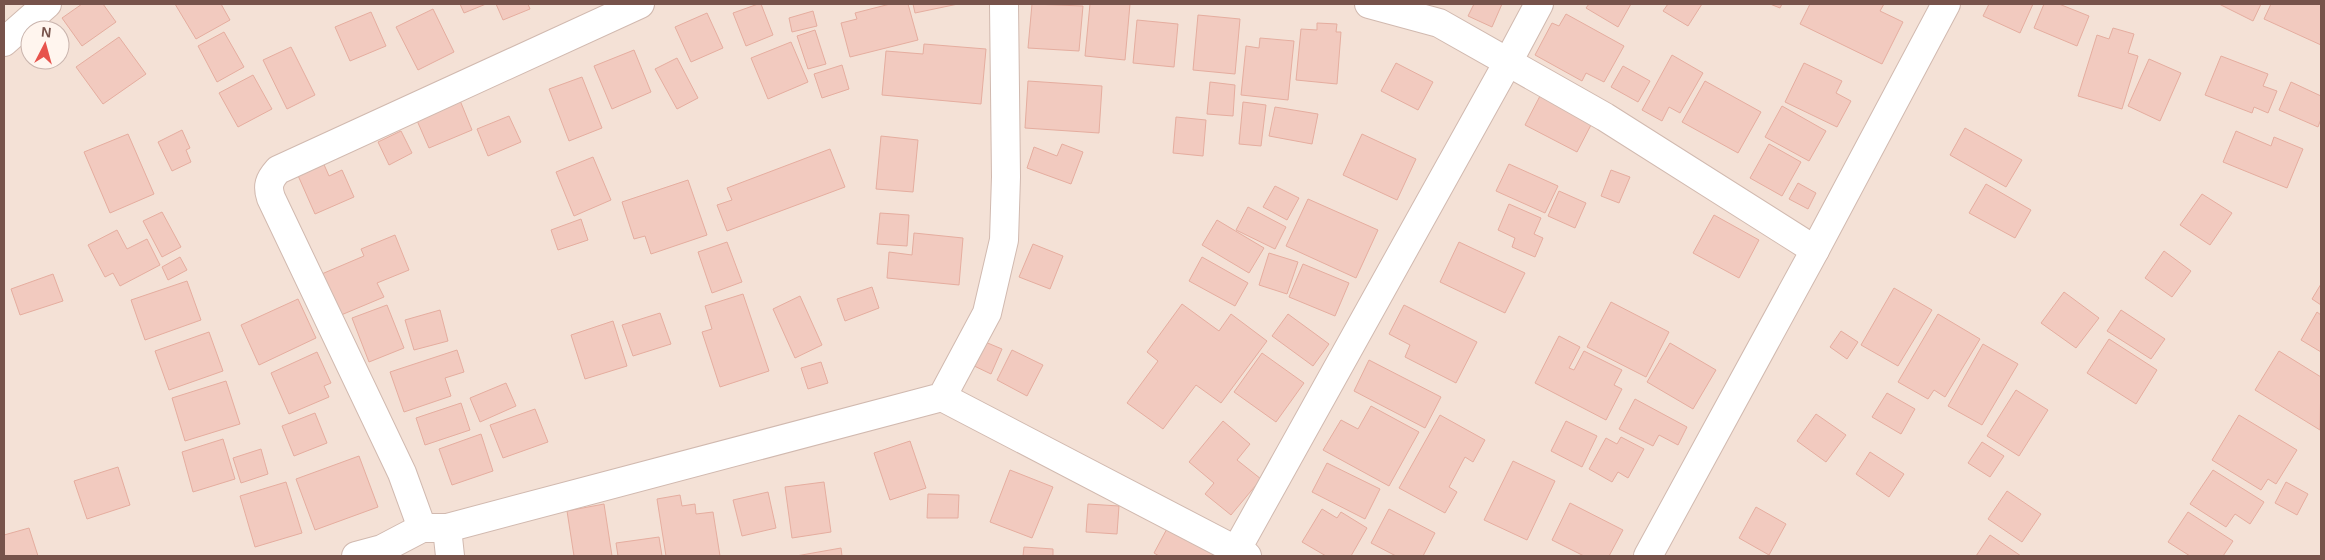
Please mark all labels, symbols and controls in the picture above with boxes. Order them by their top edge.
north arrow [20,20,70,70]
text: N [40,24,52,41]

